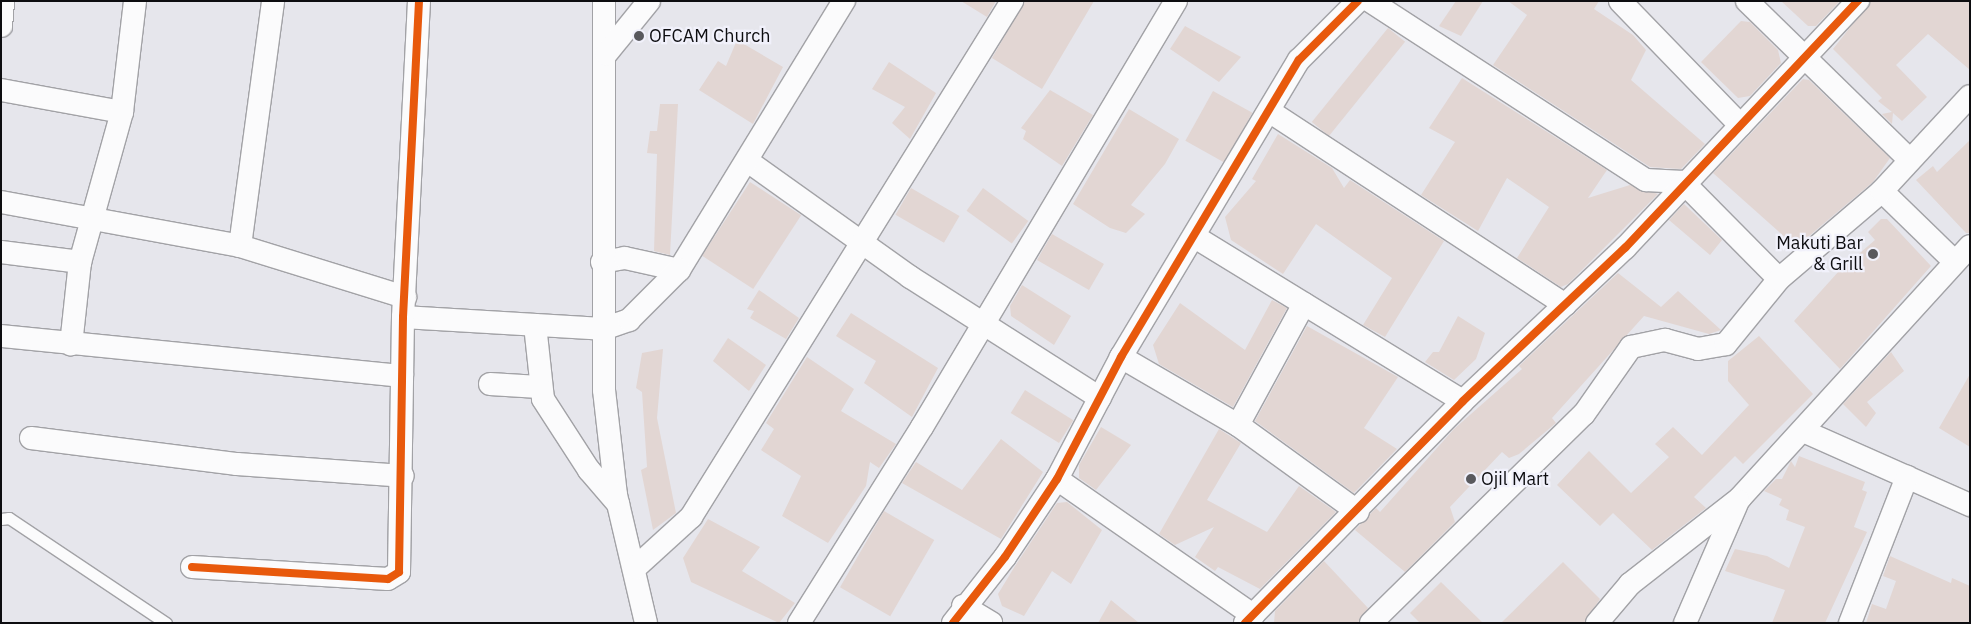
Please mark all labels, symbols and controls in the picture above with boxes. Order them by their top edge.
place label: OFCAM Church [649,25,770,47]
marker: OFCAM Church [633,30,645,42]
place label: Makuti Bar & Grill [1776,233,1863,276]
marker: Makuti Bar & Grill [1867,248,1879,260]
place label: Ojil Mart [1481,468,1549,490]
marker: Ojil Mart [1465,473,1477,485]

